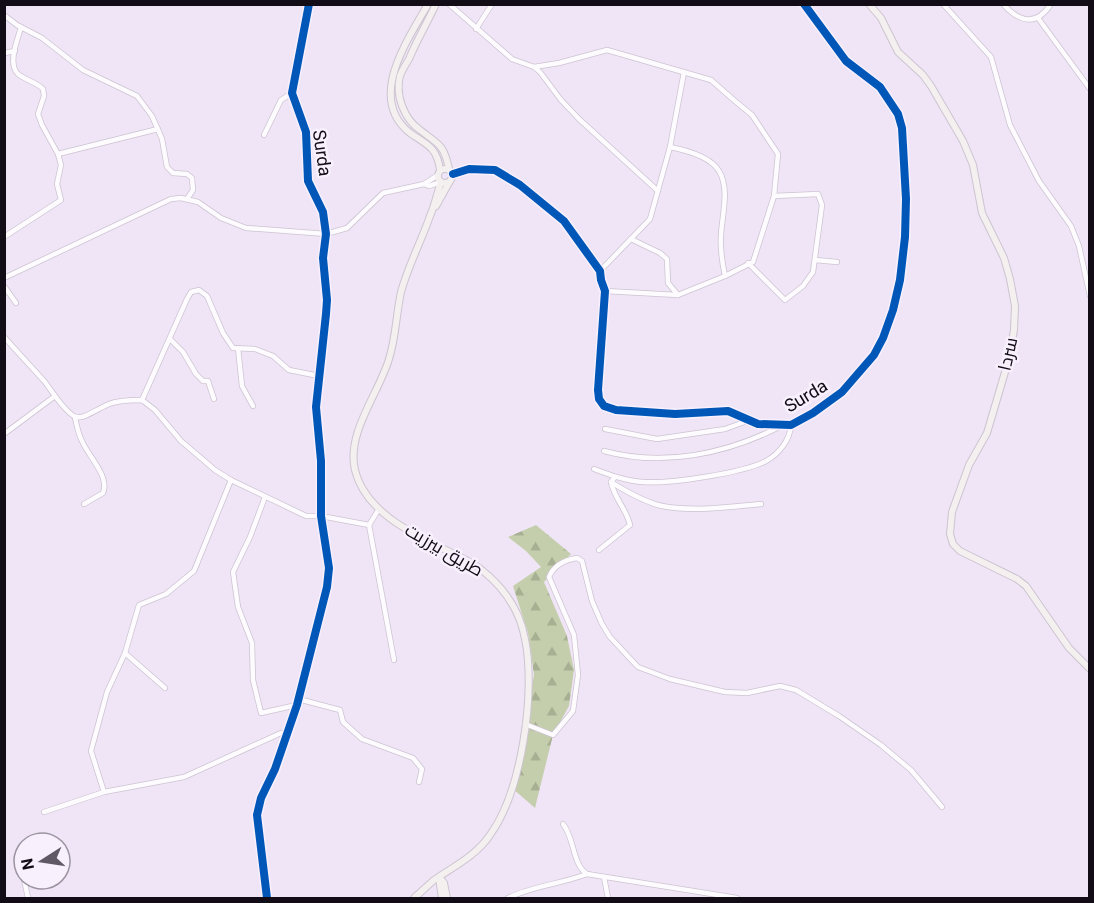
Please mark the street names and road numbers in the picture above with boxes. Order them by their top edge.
street label: Surda [309,128,336,177]
street label: سردا [994,335,1022,373]
street label: Surda [780,375,831,417]
street label: طريق بيرزيت [400,519,487,582]

